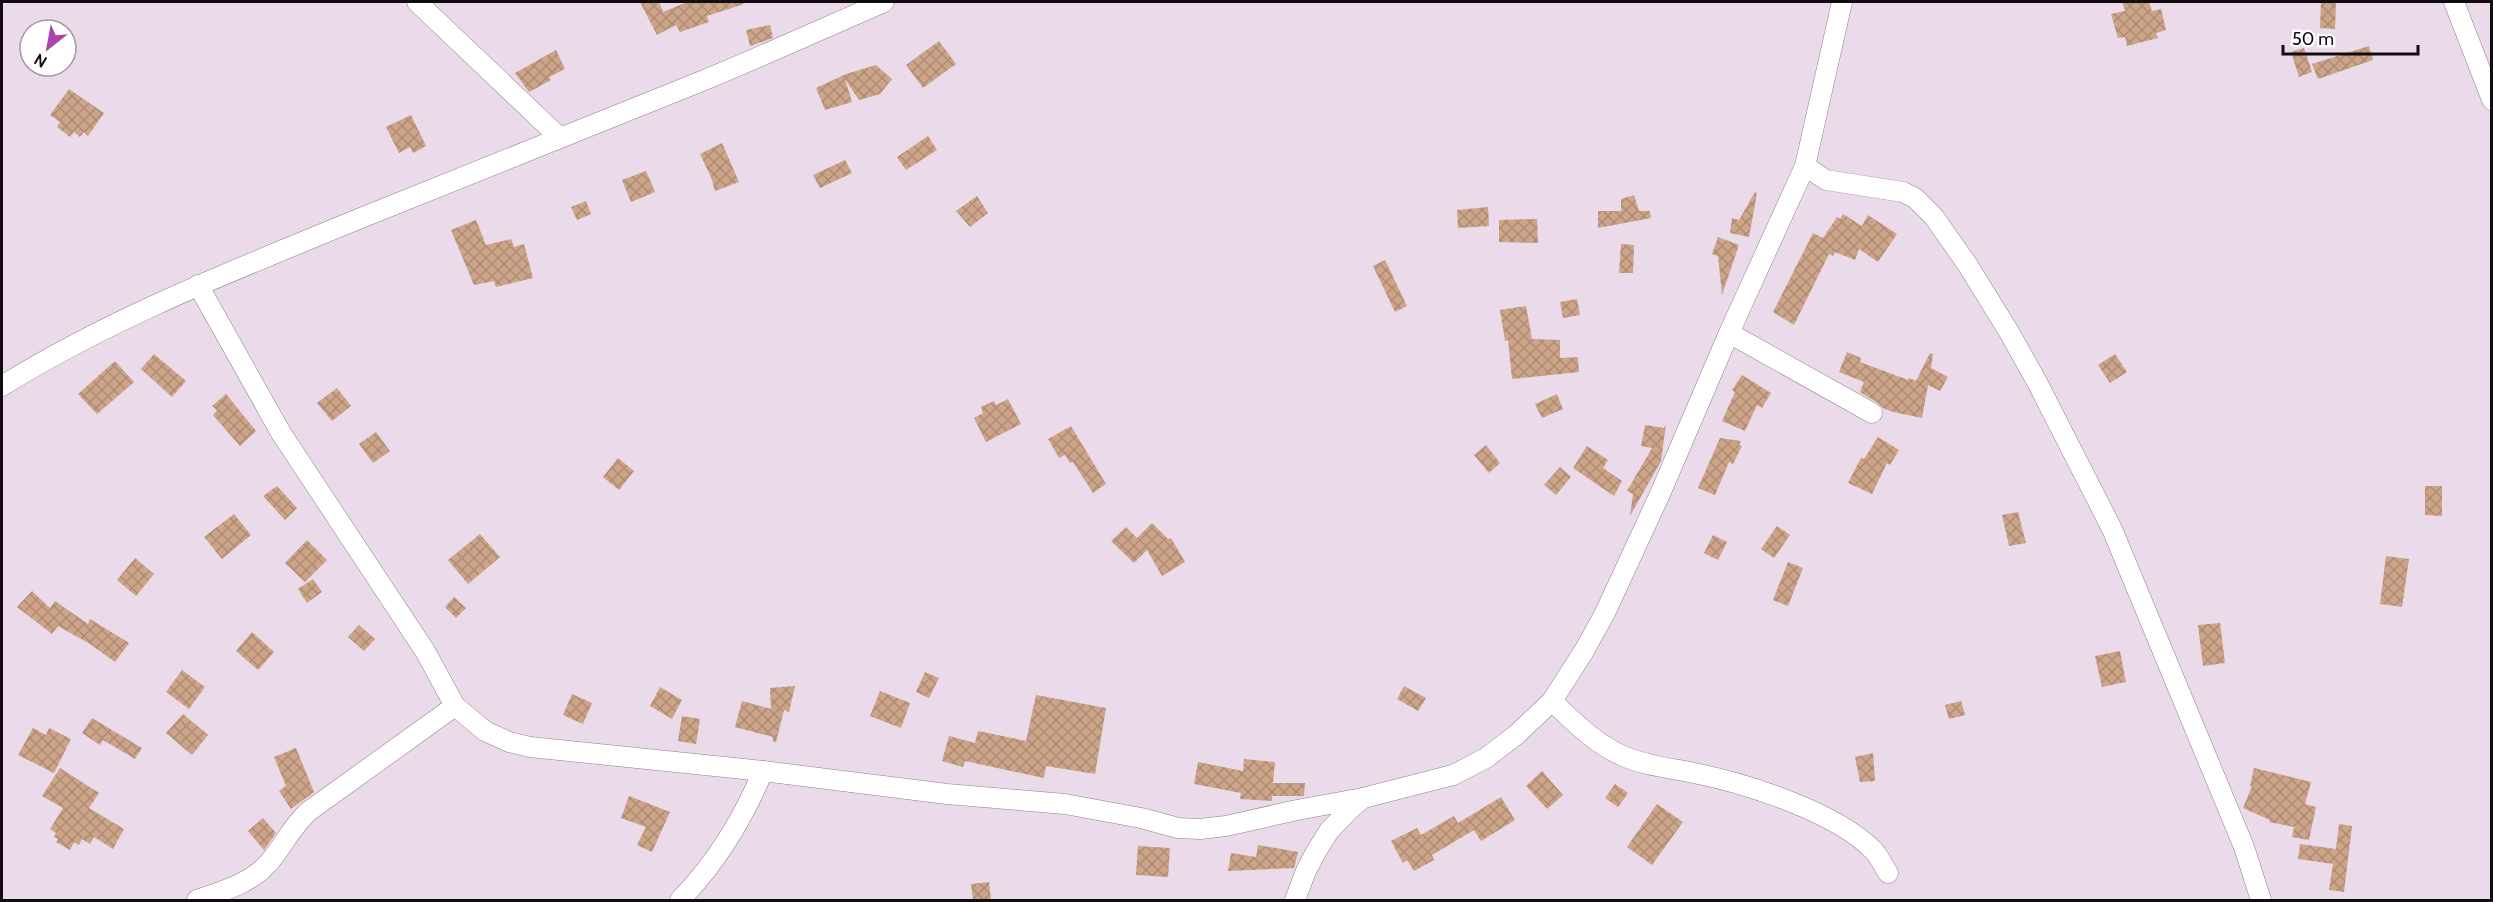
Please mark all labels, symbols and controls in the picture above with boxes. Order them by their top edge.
north arrow [18,18,78,78]
scale bar [2283,18,2418,56]
text: 50 m [2292,28,2334,50]
text: N [31,49,50,71]

